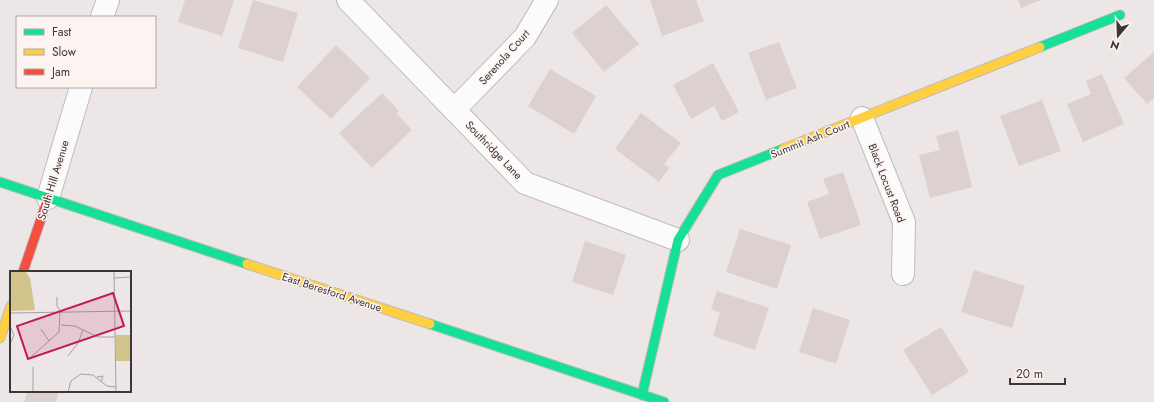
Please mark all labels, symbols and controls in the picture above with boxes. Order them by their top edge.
legend [16,16,156,88]
north arrow [1098,16,1138,56]
text: Fast [52,23,71,41]
street label: Serenola Court [475,26,533,88]
text: N [1108,36,1121,54]
text: Slow [52,43,77,61]
text: Jam [50,63,70,81]
street label: Summit Ash Court [768,116,852,162]
street label: Southridge Lane [462,117,526,183]
street label: South Hill Avenue [33,138,73,222]
street label: Black Locust Road [865,141,909,225]
street label: East Beresford Avenue [280,268,384,316]
inset map [10,271,131,392]
scale bar [1010,360,1065,386]
text: 20 m [1016,365,1043,383]

